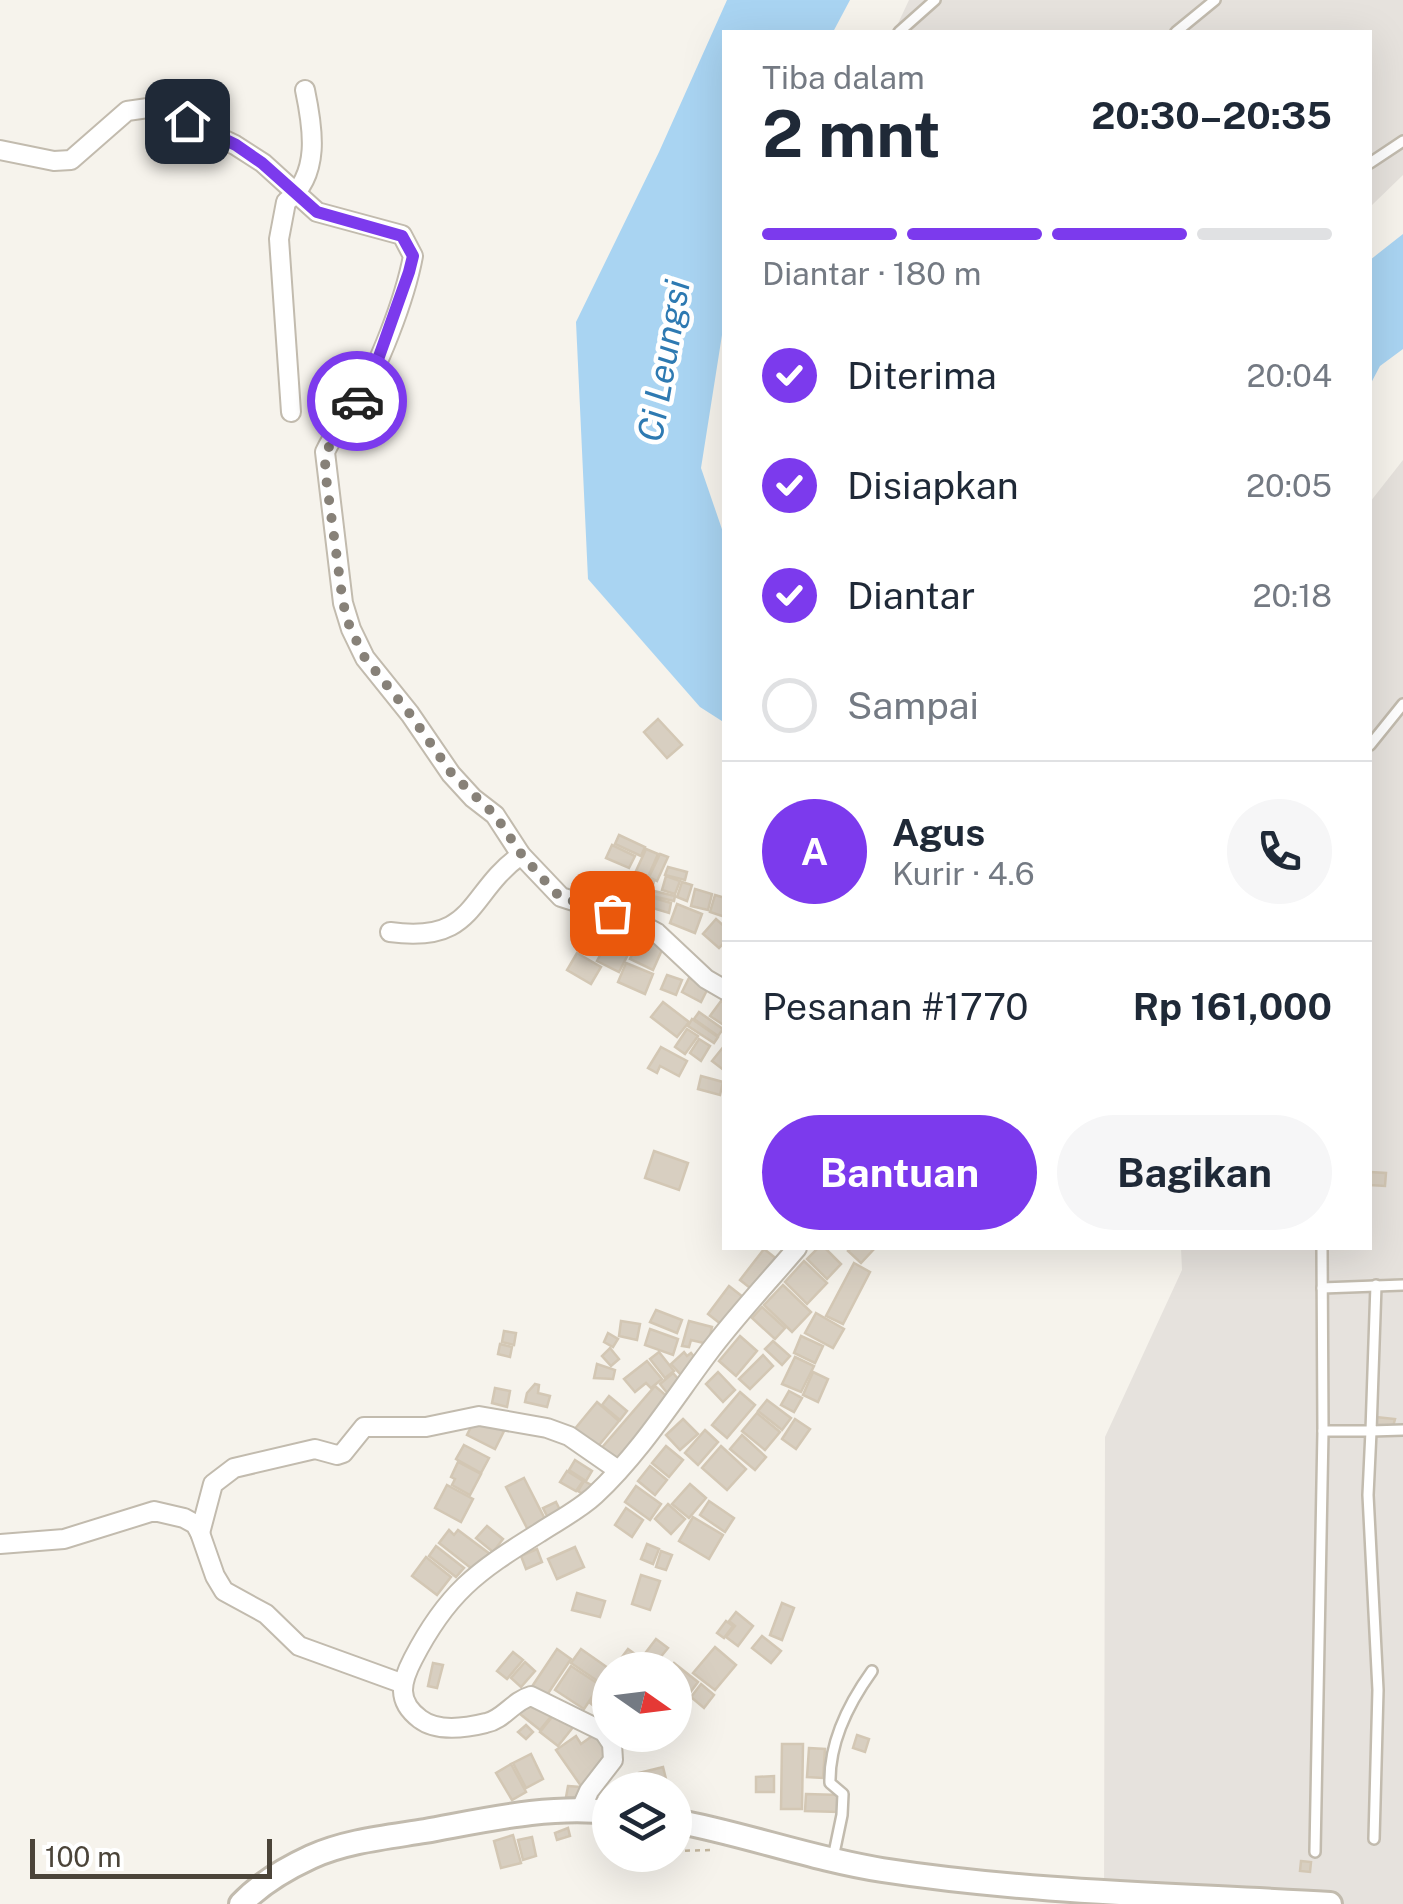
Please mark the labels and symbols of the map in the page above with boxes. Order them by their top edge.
pin [145,79,230,164]
water label: Ci Leungsi [629,276,698,445]
courier [307,351,407,451]
pin [570,871,655,956]
north arrow [592,1652,692,1752]
scale bar [30,1834,272,1878]

